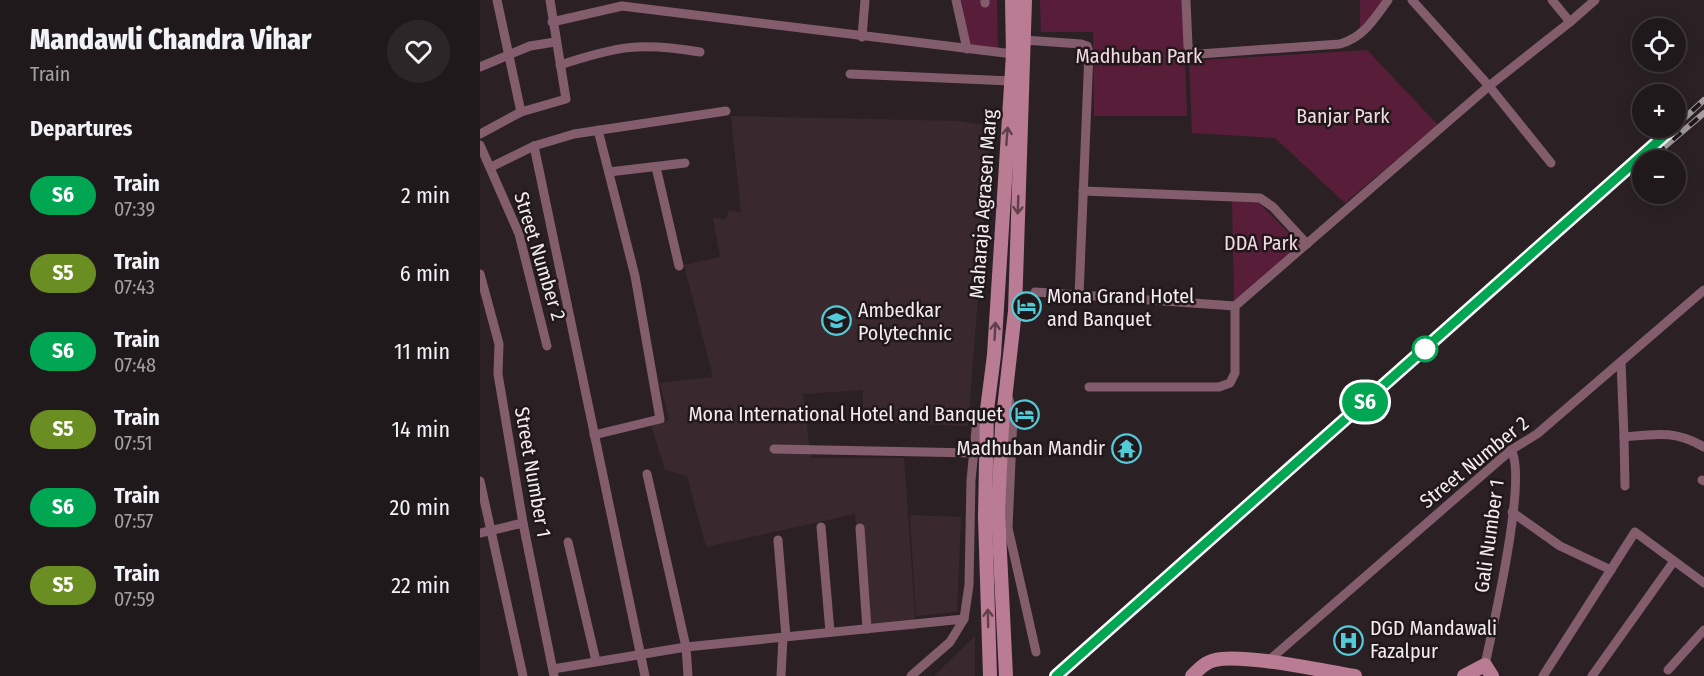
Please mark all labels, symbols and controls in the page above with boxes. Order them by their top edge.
map controls [1632,18,1686,204]
button: locate [1632,18,1686,72]
button: heart [387,20,450,83]
text: Mandawli Chandra Vihar [30,23,311,56]
park label: Madhuban Park [1076,44,1203,68]
text: Train [30,62,70,86]
button: + [1632,84,1686,138]
park label: Banjar Park [1296,104,1390,128]
street label: Maharaja Agrasen Marg [964,108,1002,299]
text: Departures [30,115,132,142]
one-way arrow [1002,127,1013,147]
button: − [1632,150,1686,204]
text: Train [114,170,160,197]
text: S6 [52,182,74,208]
text: 2 min [401,182,450,209]
street label: Street Number 2 [509,189,571,323]
one-way arrow [1013,195,1024,215]
text: 07:39 [114,197,155,221]
park label: DDA Park [1224,231,1299,255]
text: Train [114,248,160,275]
text: S5 [52,260,74,286]
text: 6 min [400,260,450,287]
text: 07:43 [114,275,155,299]
place label: Mona Grand Hotel and Banquet [1047,284,1194,331]
hotel icon: Mona Grand Hotel and Banquet [1010,291,1042,323]
place label: Ambedkar Polytechnic [858,298,952,345]
school or university icon: Ambedkar Polytechnic [821,305,853,337]
one-way arrow [990,321,1001,341]
text: Train [114,326,160,353]
unlabelled marker [1412,336,1438,362]
text: S6 [52,338,74,364]
text: 11 min [394,338,450,365]
text: 07:48 [114,353,156,377]
line badge: S6 [1338,382,1392,422]
text: S6 [1354,389,1376,415]
hotel icon: Mona International Hotel and Banquet [1008,398,1040,430]
place label: Mona International Hotel and Banquet [688,402,1003,426]
text: Train [114,404,160,431]
street label: Street Number 1 [510,405,556,539]
street label: Street Number 2 [1415,411,1533,513]
text: S5 [52,416,74,442]
text: 14 min [392,416,450,443]
text: 07:51 [114,431,152,455]
temple icon: Madhuban Mandir [1110,432,1142,464]
place label: Madhuban Mandir [956,436,1105,460]
street label: Gali Number 1 [1469,478,1509,594]
text: Train [114,482,160,509]
text: S6 [52,494,74,520]
text: 20 min [390,494,450,521]
text: 07:57 [114,509,153,533]
text: Train [114,560,160,587]
text: S5 [52,572,74,598]
text: 22 min [391,572,450,599]
text: 07:59 [114,587,155,611]
one-way arrow [982,608,994,628]
place label: DGD Mandawali Fazalpur [1370,616,1497,663]
hospital icon: DGD Mandawali Fazalpur [1333,624,1365,656]

